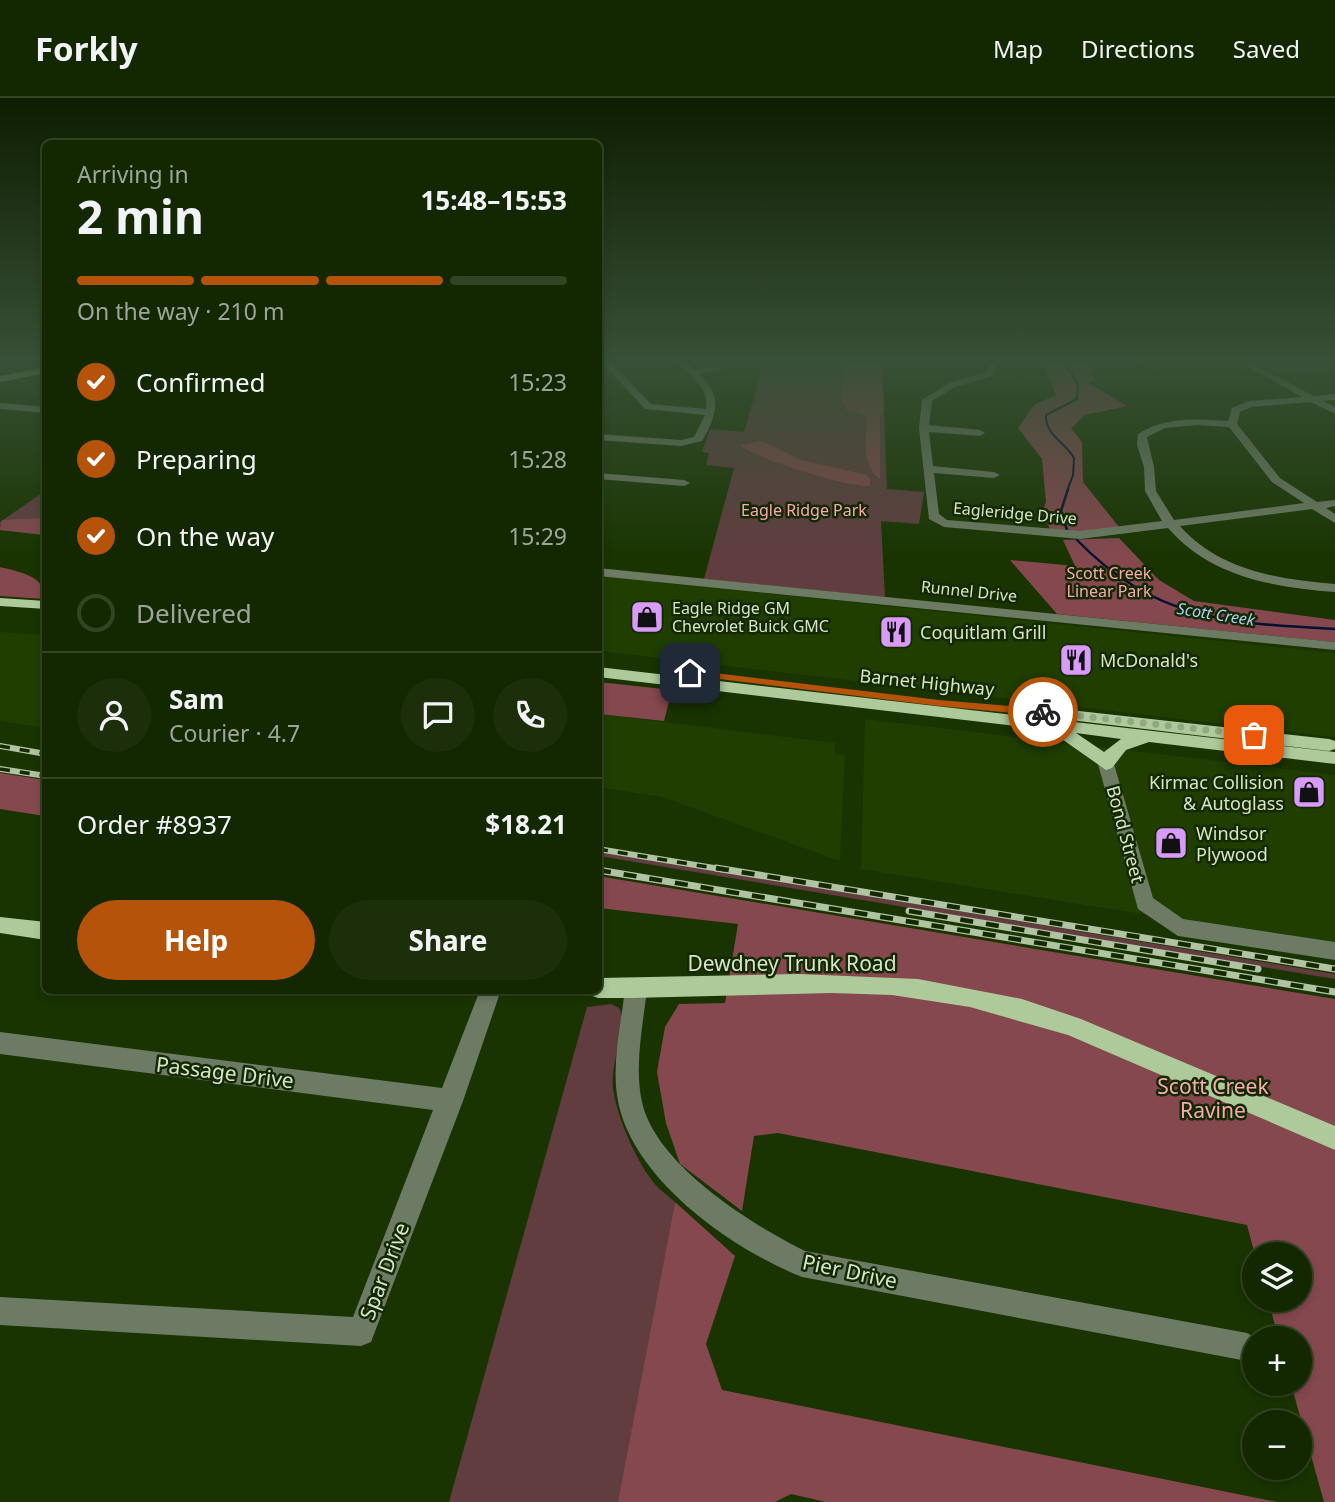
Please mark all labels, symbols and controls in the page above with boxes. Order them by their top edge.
text: Forkly [35,26,138,71]
text: Map [993,32,1043,65]
text: Directions [1081,32,1195,65]
text: Saved [1233,32,1300,65]
text: Arriving in [77,158,189,190]
text: 15:48–15:53 [420,182,567,218]
text: 2 min [77,185,204,247]
text: On the way · 210 m [77,295,284,327]
icon: check [77,363,115,401]
text: Confirmed [136,364,266,400]
text: 15:23 [508,366,567,398]
icon: check [77,440,115,478]
text: Preparing [136,441,257,477]
text: 15:28 [508,443,567,475]
street label: Eagleridge Drive [952,497,1078,529]
park label: Eagle Ridge Park [741,499,867,521]
icon: check [77,517,115,555]
text: On the way [136,518,274,554]
text: 15:29 [508,520,567,552]
park label: Scott Creek Linear Park [1067,562,1152,602]
street label: Runnel Drive [920,575,1018,607]
text: Delivered [136,595,252,631]
place label: Eagle Ridge GM Chevrolet Buick GMC [672,597,829,637]
water label: Scott Creek [1176,597,1258,631]
shop icon: Eagle Ridge GM Chevrolet Buick GMC [628,598,666,636]
restaurant icon: Coquitlam Grill [877,613,915,651]
place label: Coquitlam Grill [920,620,1046,644]
restaurant icon: McDonald's [1057,641,1095,679]
pin [660,643,720,703]
place label: McDonald's [1100,648,1198,672]
icon: home [671,654,709,692]
street label: Barnet Highway [858,663,996,701]
courier [1008,677,1078,747]
button: person [77,678,151,752]
button: chat [401,678,475,752]
button: phone [493,678,567,752]
text: Sam [169,681,224,717]
icon: bike [1024,693,1062,731]
pin [1224,705,1284,765]
icon: bag [1235,716,1273,754]
text: Courier · 4.7 [169,717,300,749]
place label: Kirmac Collision & Autoglass [1149,770,1284,815]
shop icon: Kirmac Collision & Autoglass [1290,773,1328,811]
street label: Bond Street [1102,783,1151,886]
text: Order #8937 [77,806,232,842]
text: $18.21 [485,806,567,842]
place label: Windsor Plywood [1196,821,1268,866]
shop icon: Windsor Plywood [1152,824,1190,862]
button: Help [77,900,315,980]
button: Share [329,900,567,980]
street label: Dewdney Trunk Road [687,949,897,977]
street label: Passage Drive [155,1050,295,1094]
park label: Scott Creek Ravine [1157,1072,1269,1124]
street label: Spar Drive [353,1218,415,1324]
map controls [1242,1242,1312,1480]
button: layers [1242,1242,1312,1312]
street label: Pier Drive [800,1247,900,1295]
button: + [1242,1326,1312,1396]
button: − [1242,1410,1312,1480]

